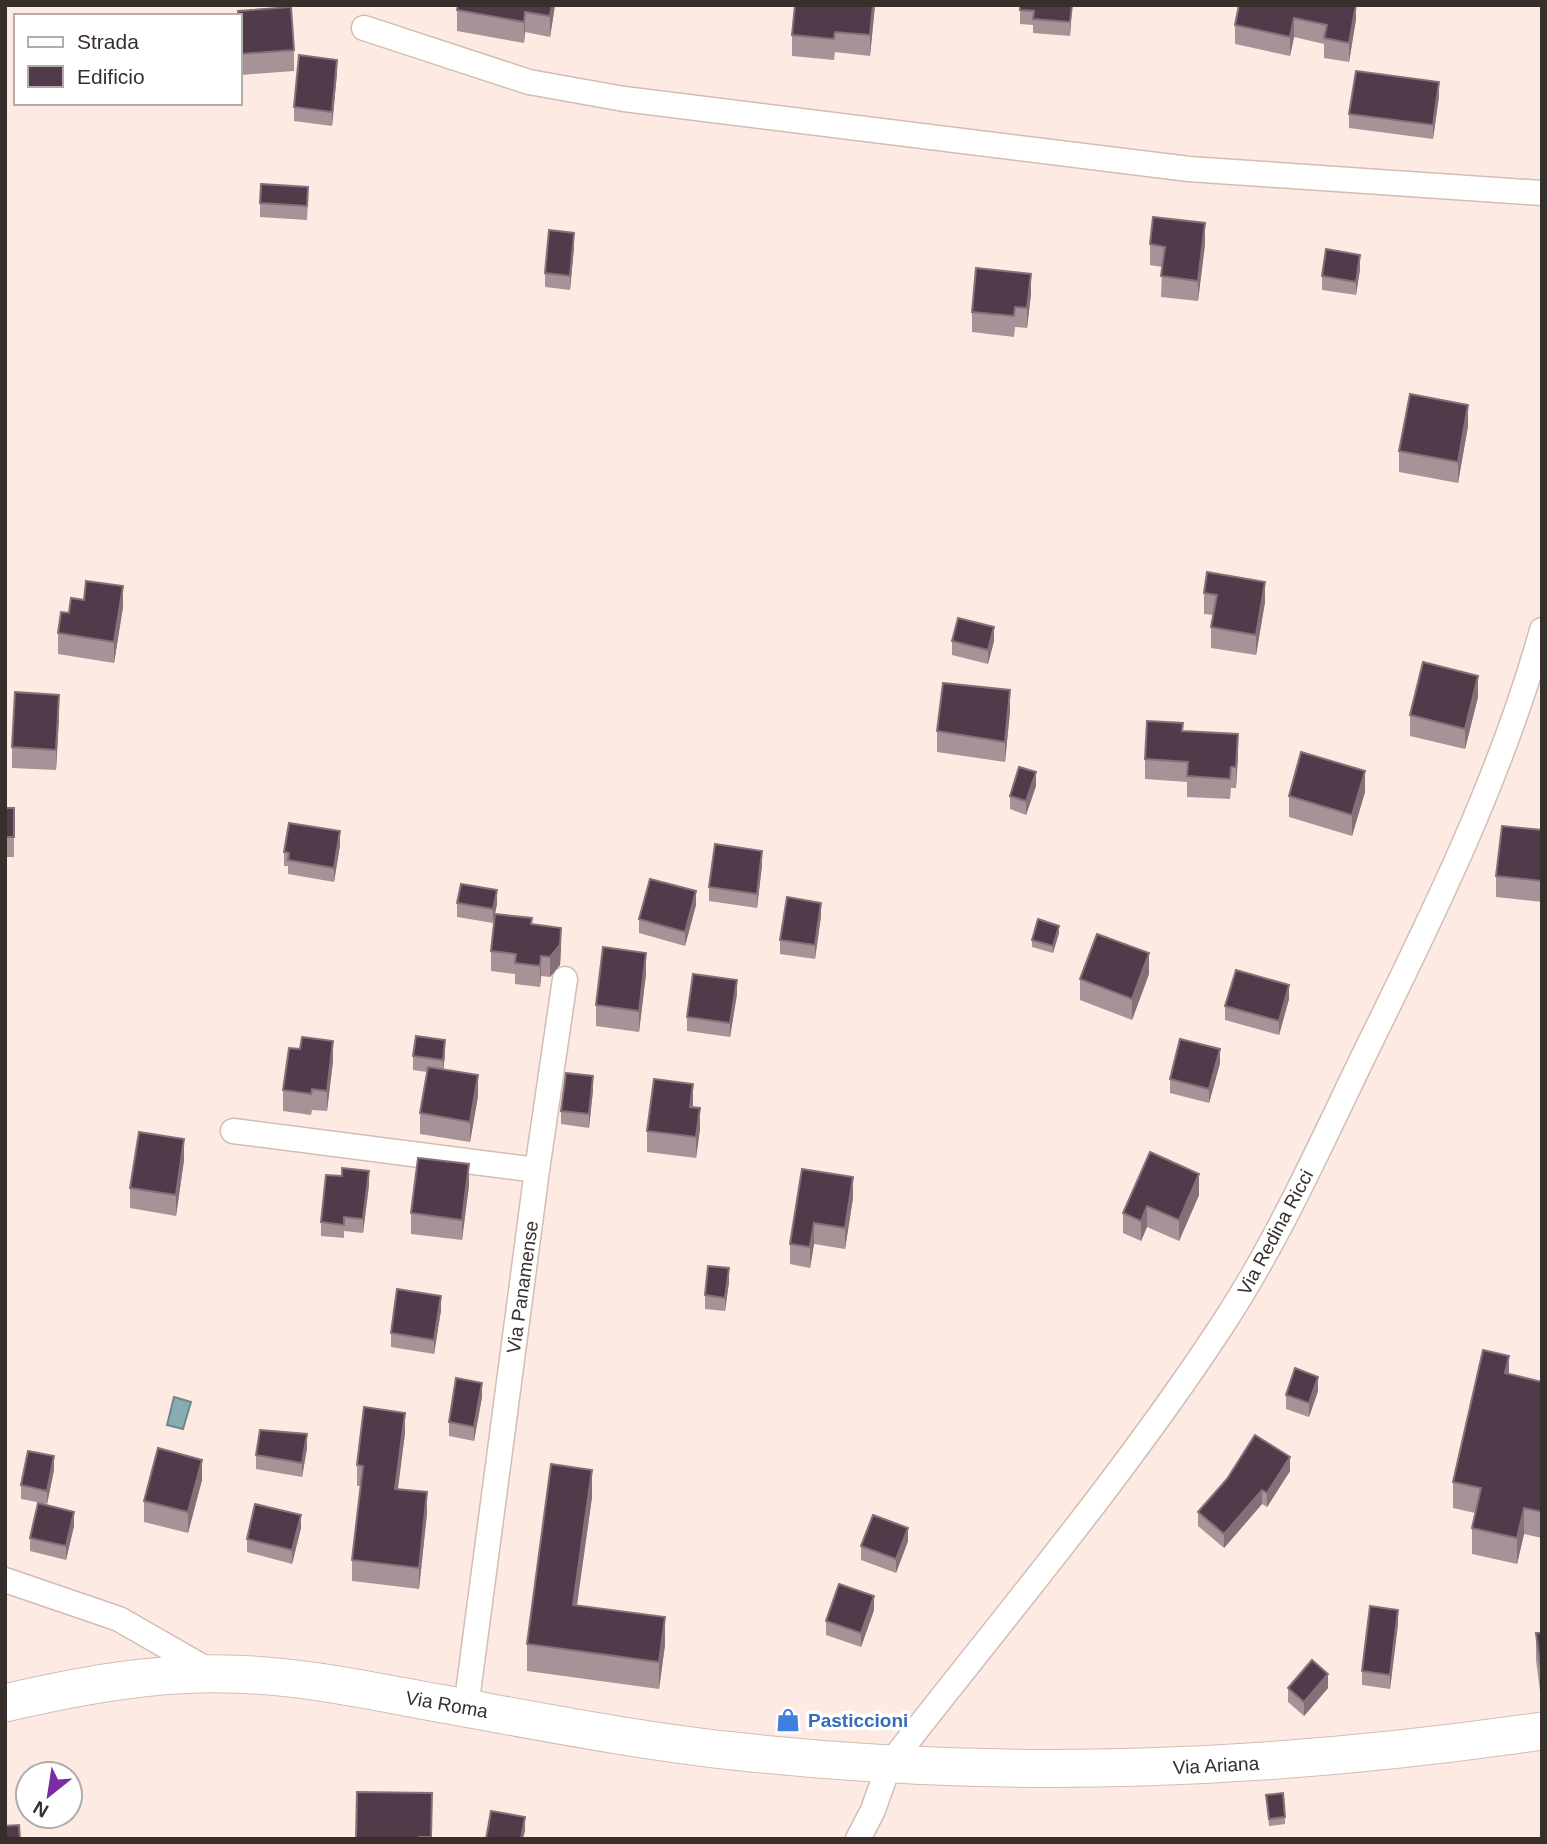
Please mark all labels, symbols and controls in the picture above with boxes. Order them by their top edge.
legend [14,14,242,105]
text: Strada [77,30,139,53]
text: Edificio [77,65,145,88]
street label: Via Redina Ricci [1234,1166,1317,1299]
street label: Via Panamense [503,1219,542,1355]
street label: Via Roma [404,1687,490,1722]
shop icon: Pasticcioni [774,1706,802,1734]
place label: Pasticcioni [808,1710,908,1731]
street label: Via Ariana [1172,1753,1260,1778]
north arrow [14,1760,84,1830]
text: N [30,1797,52,1822]

